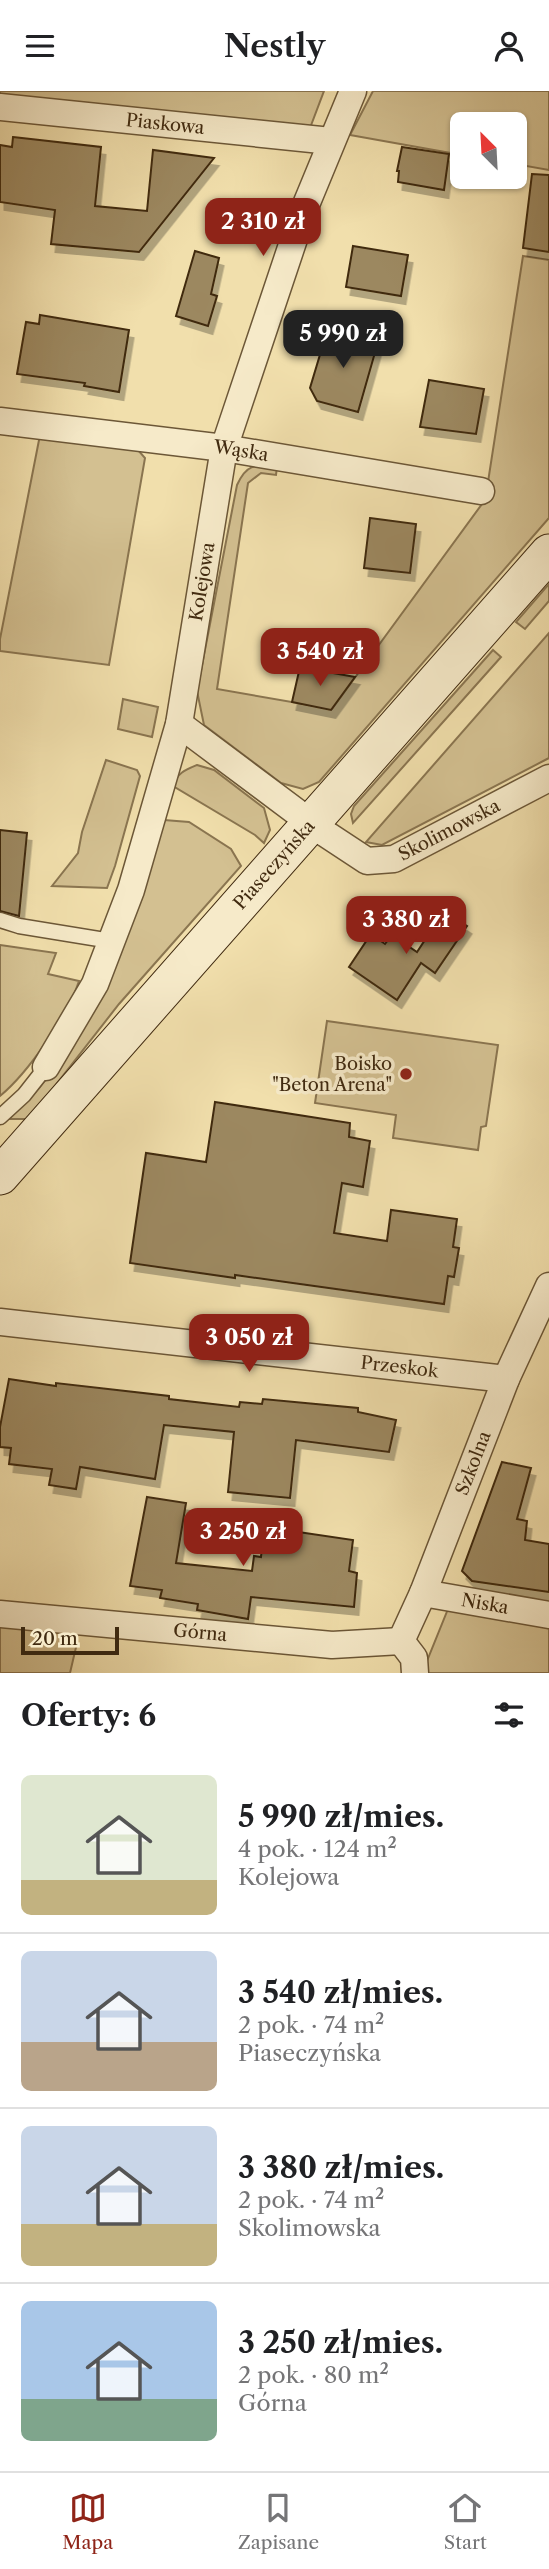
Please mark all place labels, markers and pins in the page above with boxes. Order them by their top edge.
pin: 2 310 zł [191,199,335,258]
pin: 5 990 zł [271,310,415,370]
pin: 3 540 zł [248,629,392,688]
pin: 3 380 zł [334,897,478,956]
place label: Boisko "Beton Arena" [272,1053,392,1096]
marker: Boisko "Beton Arena" [398,1066,414,1082]
pin: 3 050 zł [177,1315,321,1374]
pin: 3 250 zł [171,1509,315,1568]

